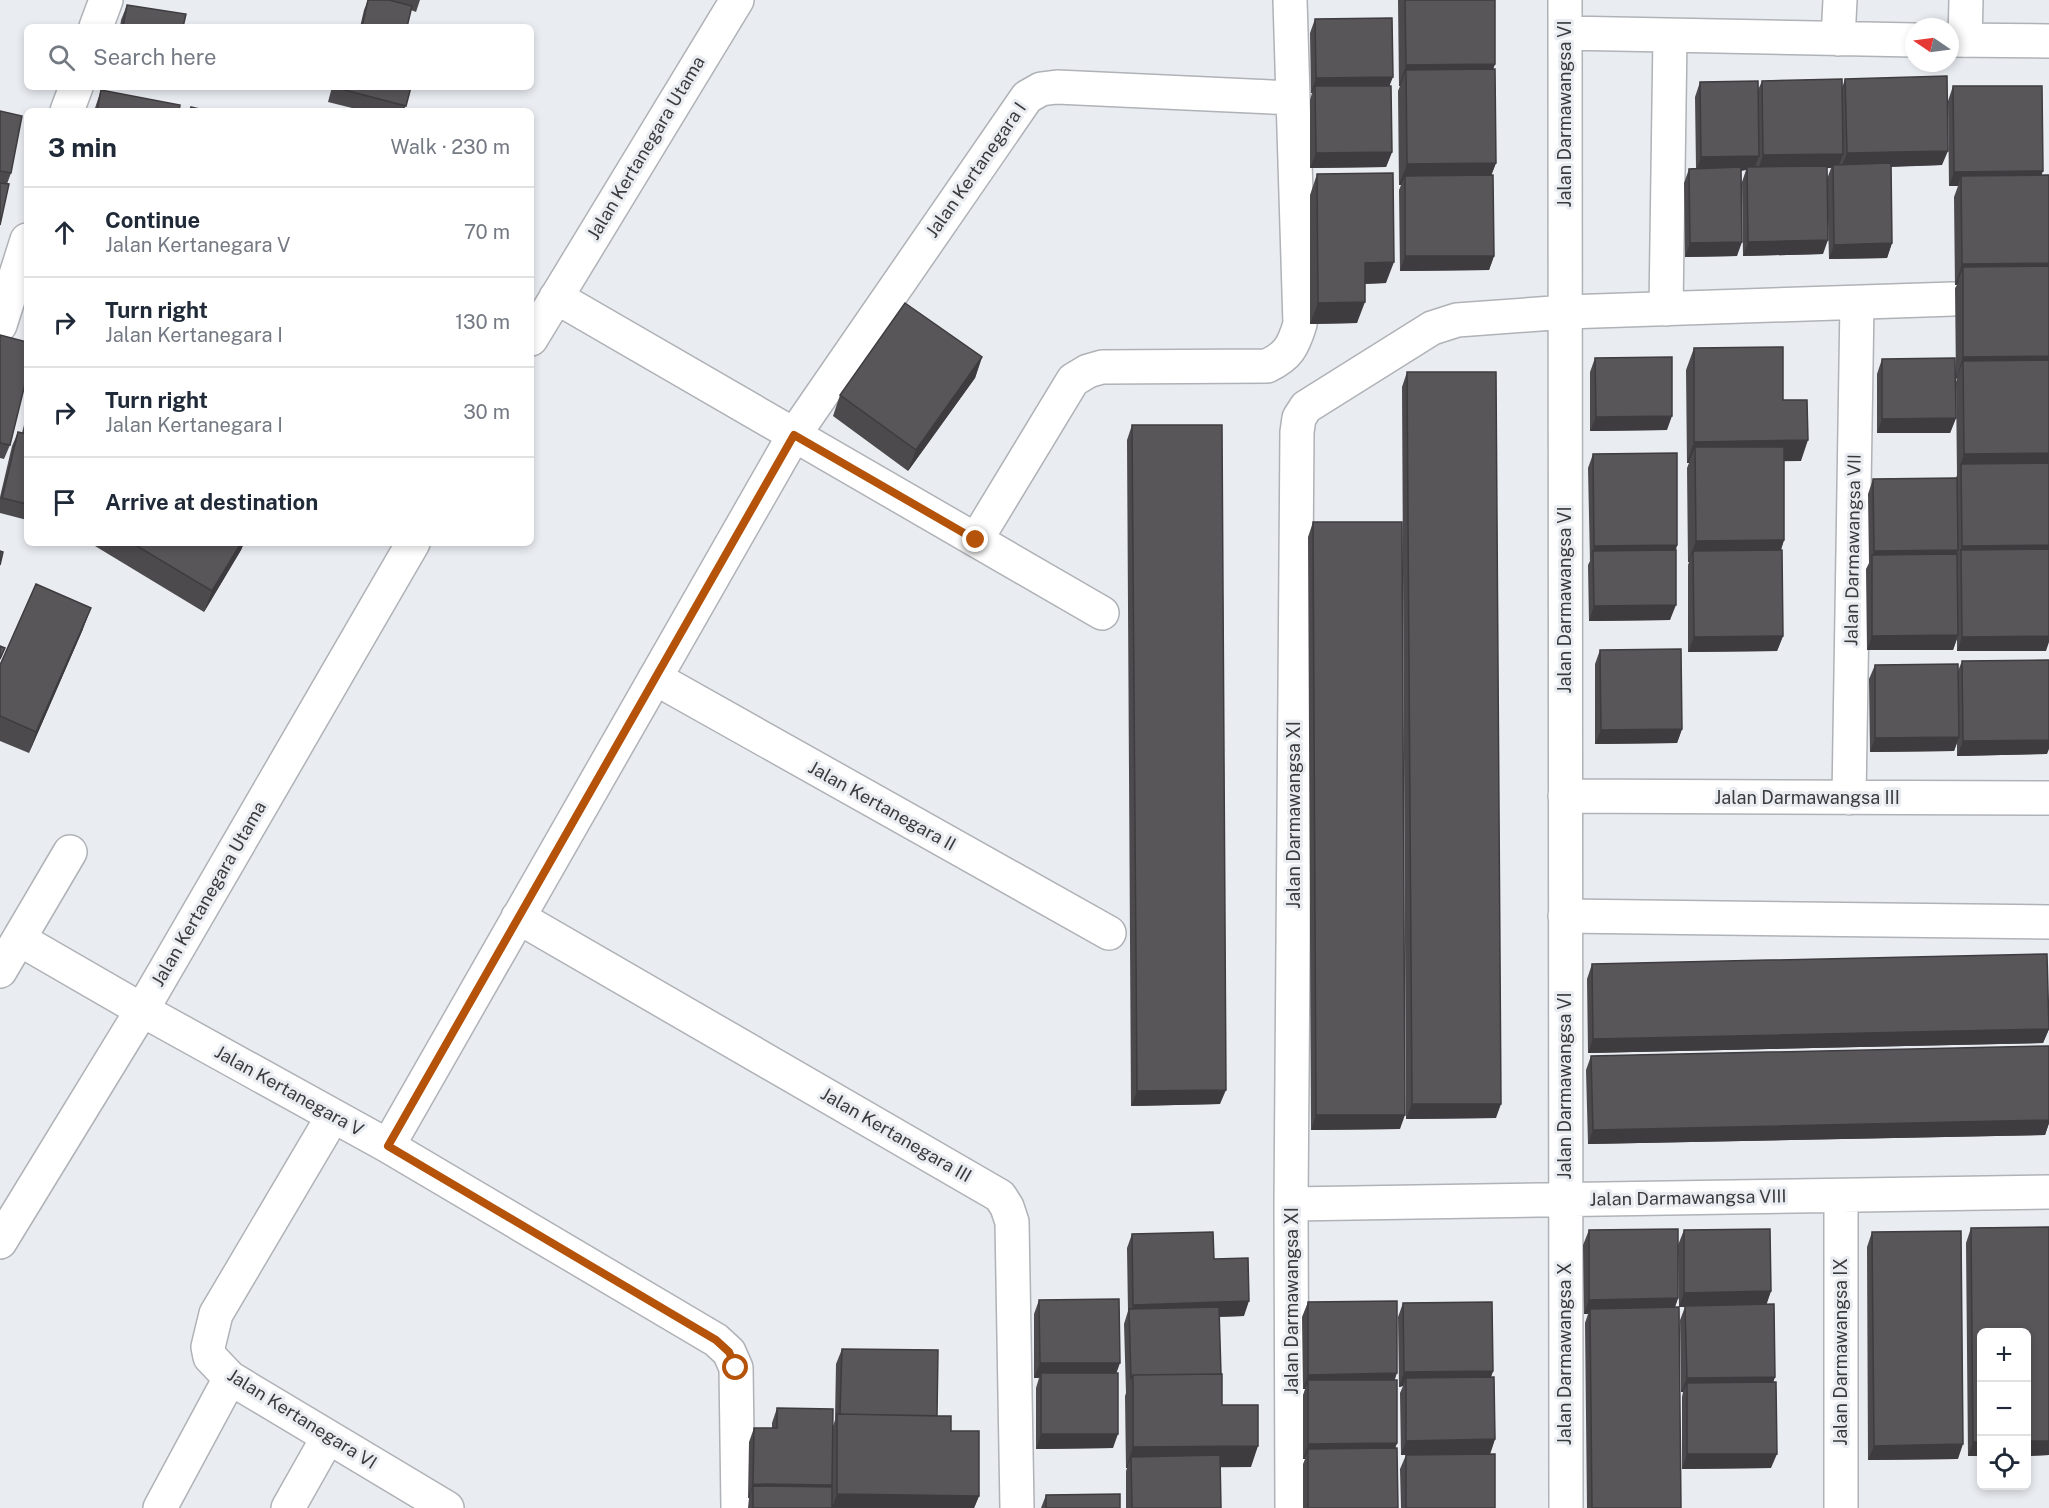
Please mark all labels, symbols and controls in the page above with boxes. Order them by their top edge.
north arrow [1905,18,1959,72]
street label: Jalan Darmawangsa VI [1554,21,1575,208]
search box [24,24,534,90]
icon: search [45,41,78,74]
text: Search here [93,44,217,70]
street label: Jalan Kertanegara Utama [582,52,709,243]
street label: Jalan Kertanegara I [921,98,1030,241]
text: 3 min [48,132,117,163]
text: Walk · 230 m [391,135,510,159]
text: Continue [105,207,200,233]
icon: ahead [48,216,81,249]
text: 70 m [464,220,510,244]
text: Jalan Kertanegara V [105,233,290,257]
text: Turn right [105,297,208,323]
icon: right [48,306,81,339]
text: 130 m [455,310,510,334]
text: Jalan Kertanegara I [105,323,283,347]
text: Turn right [105,387,208,413]
icon: right [48,396,81,429]
text: 30 m [463,400,510,424]
text: Jalan Kertanegara I [105,413,283,437]
street label: Jalan Darmawangsa VII [1840,454,1865,646]
icon: arrive [48,486,81,519]
text: Arrive at destination [105,489,318,515]
street label: Jalan Darmawangsa VI [1554,507,1575,694]
route end [962,526,988,552]
street label: Jalan Darmawangsa XI [1283,721,1304,909]
street label: Jalan Kertanegara II [805,756,960,855]
street label: Jalan Darmawangsa III [1714,787,1900,808]
street label: Jalan Kertanegara Utama [147,797,270,990]
street label: Jalan Darmawangsa VI [1554,993,1575,1180]
street label: Jalan Kertanegara V [211,1041,367,1140]
street label: Jalan Kertanegara III [817,1083,975,1186]
street label: Jalan Darmawangsa VIII [1589,1185,1787,1210]
street label: Jalan Darmawangsa XI [1281,1207,1302,1395]
street label: Jalan Darmawangsa IX [1830,1258,1851,1446]
street label: Jalan Darmawangsa X [1554,1263,1575,1445]
map controls [1977,1328,2031,1490]
button: + [1977,1328,2031,1382]
route start [722,1354,748,1380]
street label: Jalan Kertanegara VI [224,1364,381,1473]
button: − [1977,1382,2031,1436]
button: locate [1977,1436,2031,1490]

